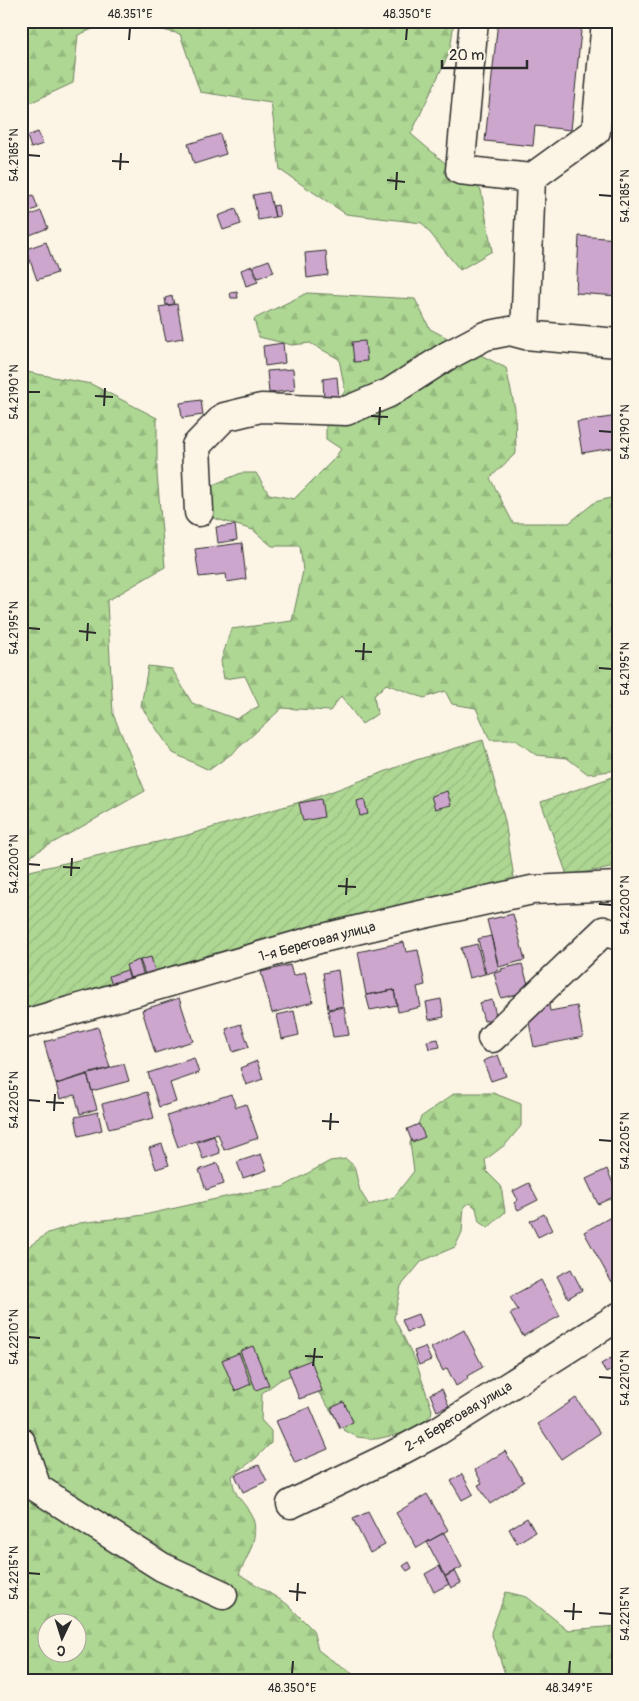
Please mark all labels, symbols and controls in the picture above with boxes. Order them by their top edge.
text: 48.351°E [107,7,153,22]
text: 48.350°E [383,7,431,22]
scale bar [442,38,526,70]
text: 20 m [449,46,484,65]
text: 54.2185°N [7,128,22,182]
text: 54.2185°N [618,169,633,223]
text: 54.2190°N [7,364,22,420]
text: 54.2190°N [618,404,633,460]
text: 54.2195°N [7,601,22,655]
text: 54.2195°N [618,642,633,696]
text: 54.2200°N [7,834,22,894]
text: 54.2200°N [618,875,633,935]
street label: 1-я Береговая улица [257,918,377,965]
text: 54.2205°N [7,1071,22,1129]
text: 54.2205°N [618,1112,633,1170]
text: 54.2210°N [7,1309,22,1365]
text: 54.2210°N [618,1350,633,1406]
street label: 2-я Береговая улица [401,1378,515,1455]
text: 54.2215°N [7,1546,22,1600]
text: 54.2215°N [618,1587,633,1641]
north arrow [38,1614,88,1664]
text: С [56,1642,66,1659]
text: 48.350°E [268,1681,316,1696]
text: 48.349°E [546,1681,592,1696]

